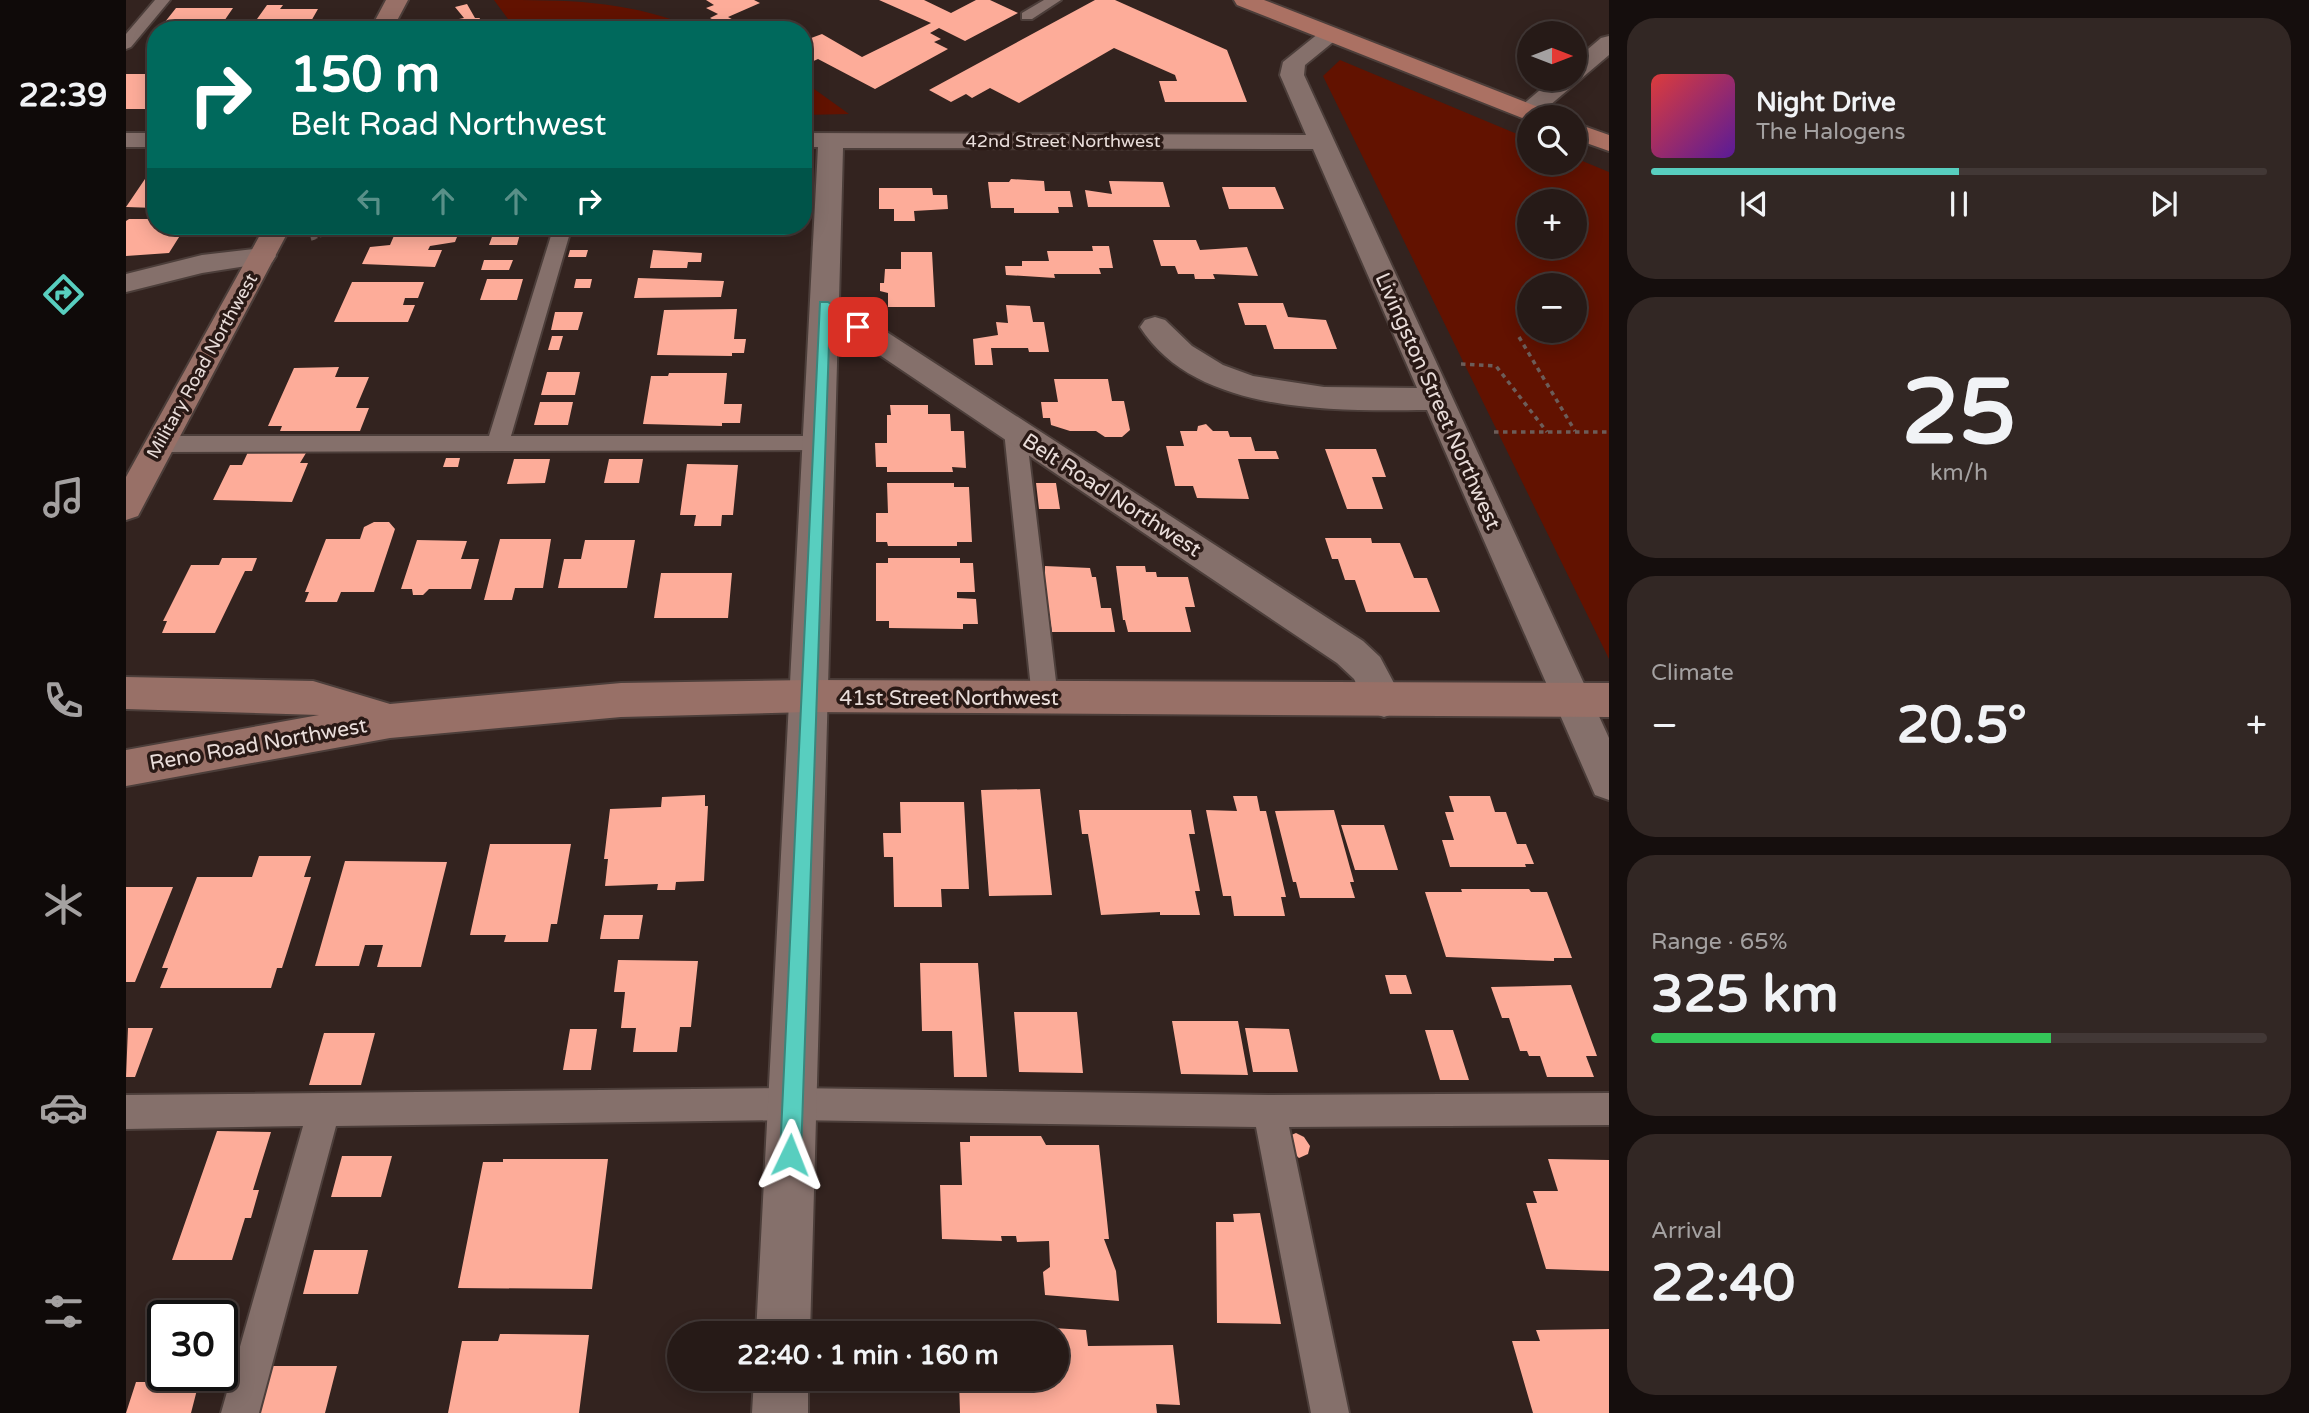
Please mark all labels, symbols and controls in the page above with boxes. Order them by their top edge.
north arrow [1517,21,1587,91]
map controls [1517,21,1587,343]
text: 150 m [290,46,440,105]
icon: right [175,49,266,140]
text: 22:39 [19,77,107,115]
text: Night Drive [1756,87,1896,118]
button: search [1517,105,1587,175]
text: Belt Road Northwest [290,106,606,144]
text: The Halogens [1756,118,1905,146]
street label: 42nd Street Northwest [965,130,1161,152]
icon: left [351,182,389,220]
icon: ahead [424,182,462,220]
icon: ahead [497,182,535,220]
icon: right [570,182,608,220]
icon: previous [1735,185,1773,223]
icon: pause [1940,185,1978,223]
icon: next [2145,185,2183,223]
button: + [1517,189,1587,259]
street label: Military Road Northwest [142,269,262,462]
street label: Livingston Street Northwest [1369,269,1506,533]
icon: directions [39,270,88,319]
button: − [1517,273,1587,343]
pin [828,297,888,357]
icon: arrive [839,308,877,346]
text: 25 [1902,358,2016,468]
street label: Belt Road Northwest [1018,428,1206,562]
text: km/h [1930,459,1988,487]
icon: music [39,473,88,522]
text: Climate [1651,659,1734,687]
icon: phone [39,676,88,725]
street label: 41st Street Northwest [839,686,1059,711]
text: 20.5° [1897,694,2027,757]
text: − [1651,703,1678,749]
text: + [2246,703,2267,749]
street label: Reno Road Northwest [147,713,369,776]
icon: climate [39,880,88,929]
text: Range · 65% [1651,928,1787,956]
text: 325 km [1651,963,1839,1026]
icon: car [39,1083,88,1132]
position arrow [753,1118,827,1192]
text: Arrival [1651,1217,1722,1245]
text: 22:40 [1651,1252,1795,1315]
icon: filters [39,1287,88,1336]
speed limit sign: 30 [147,1300,238,1391]
text: 22:40 · 1 min · 160 m [737,1340,999,1371]

